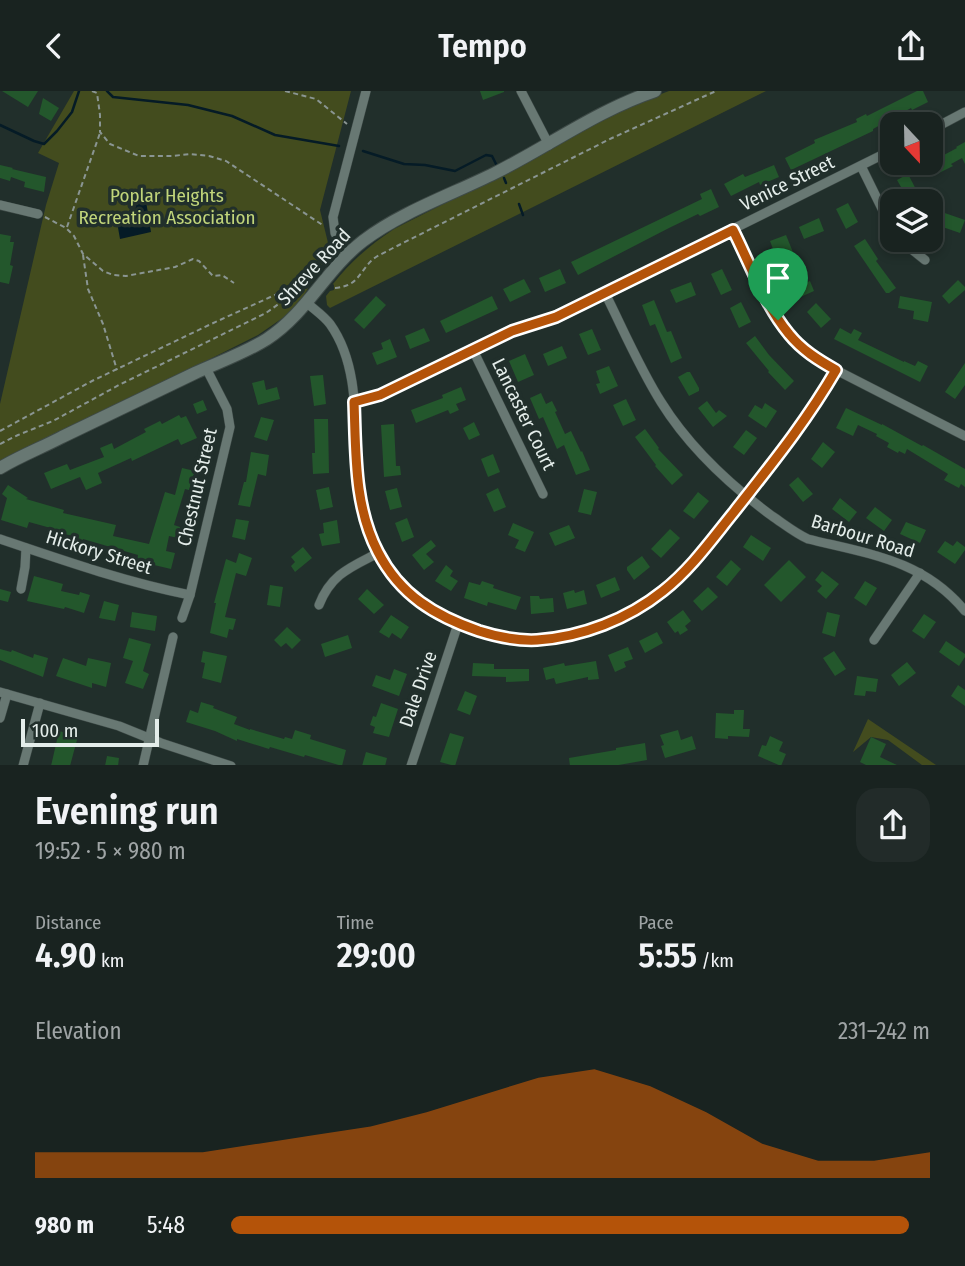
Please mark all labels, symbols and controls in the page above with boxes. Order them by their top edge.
icon: back [35,27,73,65]
text: Tempo [438,27,527,65]
icon: share [892,27,930,65]
north arrow [880,112,943,175]
map controls [880,112,943,252]
street label: Venice Street [736,150,838,216]
park label: Poplar Heights Recreation Association [79,184,255,229]
button: layers [880,189,943,252]
street label: Shreve Road [273,224,355,310]
pin [748,248,808,320]
icon: arrive [759,259,797,297]
street label: Lancaster Court [487,354,561,474]
street label: Chestnut Street [172,425,222,548]
street label: Barbour Road [809,509,917,563]
street label: Hickory Street [43,525,155,579]
street label: Dale Drive [394,648,442,730]
scale bar [21,717,159,748]
text: 100 m [32,719,78,742]
text: Evening run [35,788,219,834]
button: share [856,788,930,862]
text: 19:52 · 5 × 980 m [35,837,186,865]
text: Distance [35,911,102,934]
text: Time [337,911,374,934]
text: Pace [638,911,674,934]
text: 4.90 [35,934,97,976]
text: 29:00 [337,934,416,976]
text: 5:55 [638,934,697,976]
text: km [97,949,124,972]
text: /km [697,949,734,972]
text: Elevation [35,1017,122,1045]
text: 231–242 m [838,1017,930,1045]
text: 980 m [35,1211,94,1239]
text: 5:48 [147,1211,185,1239]

